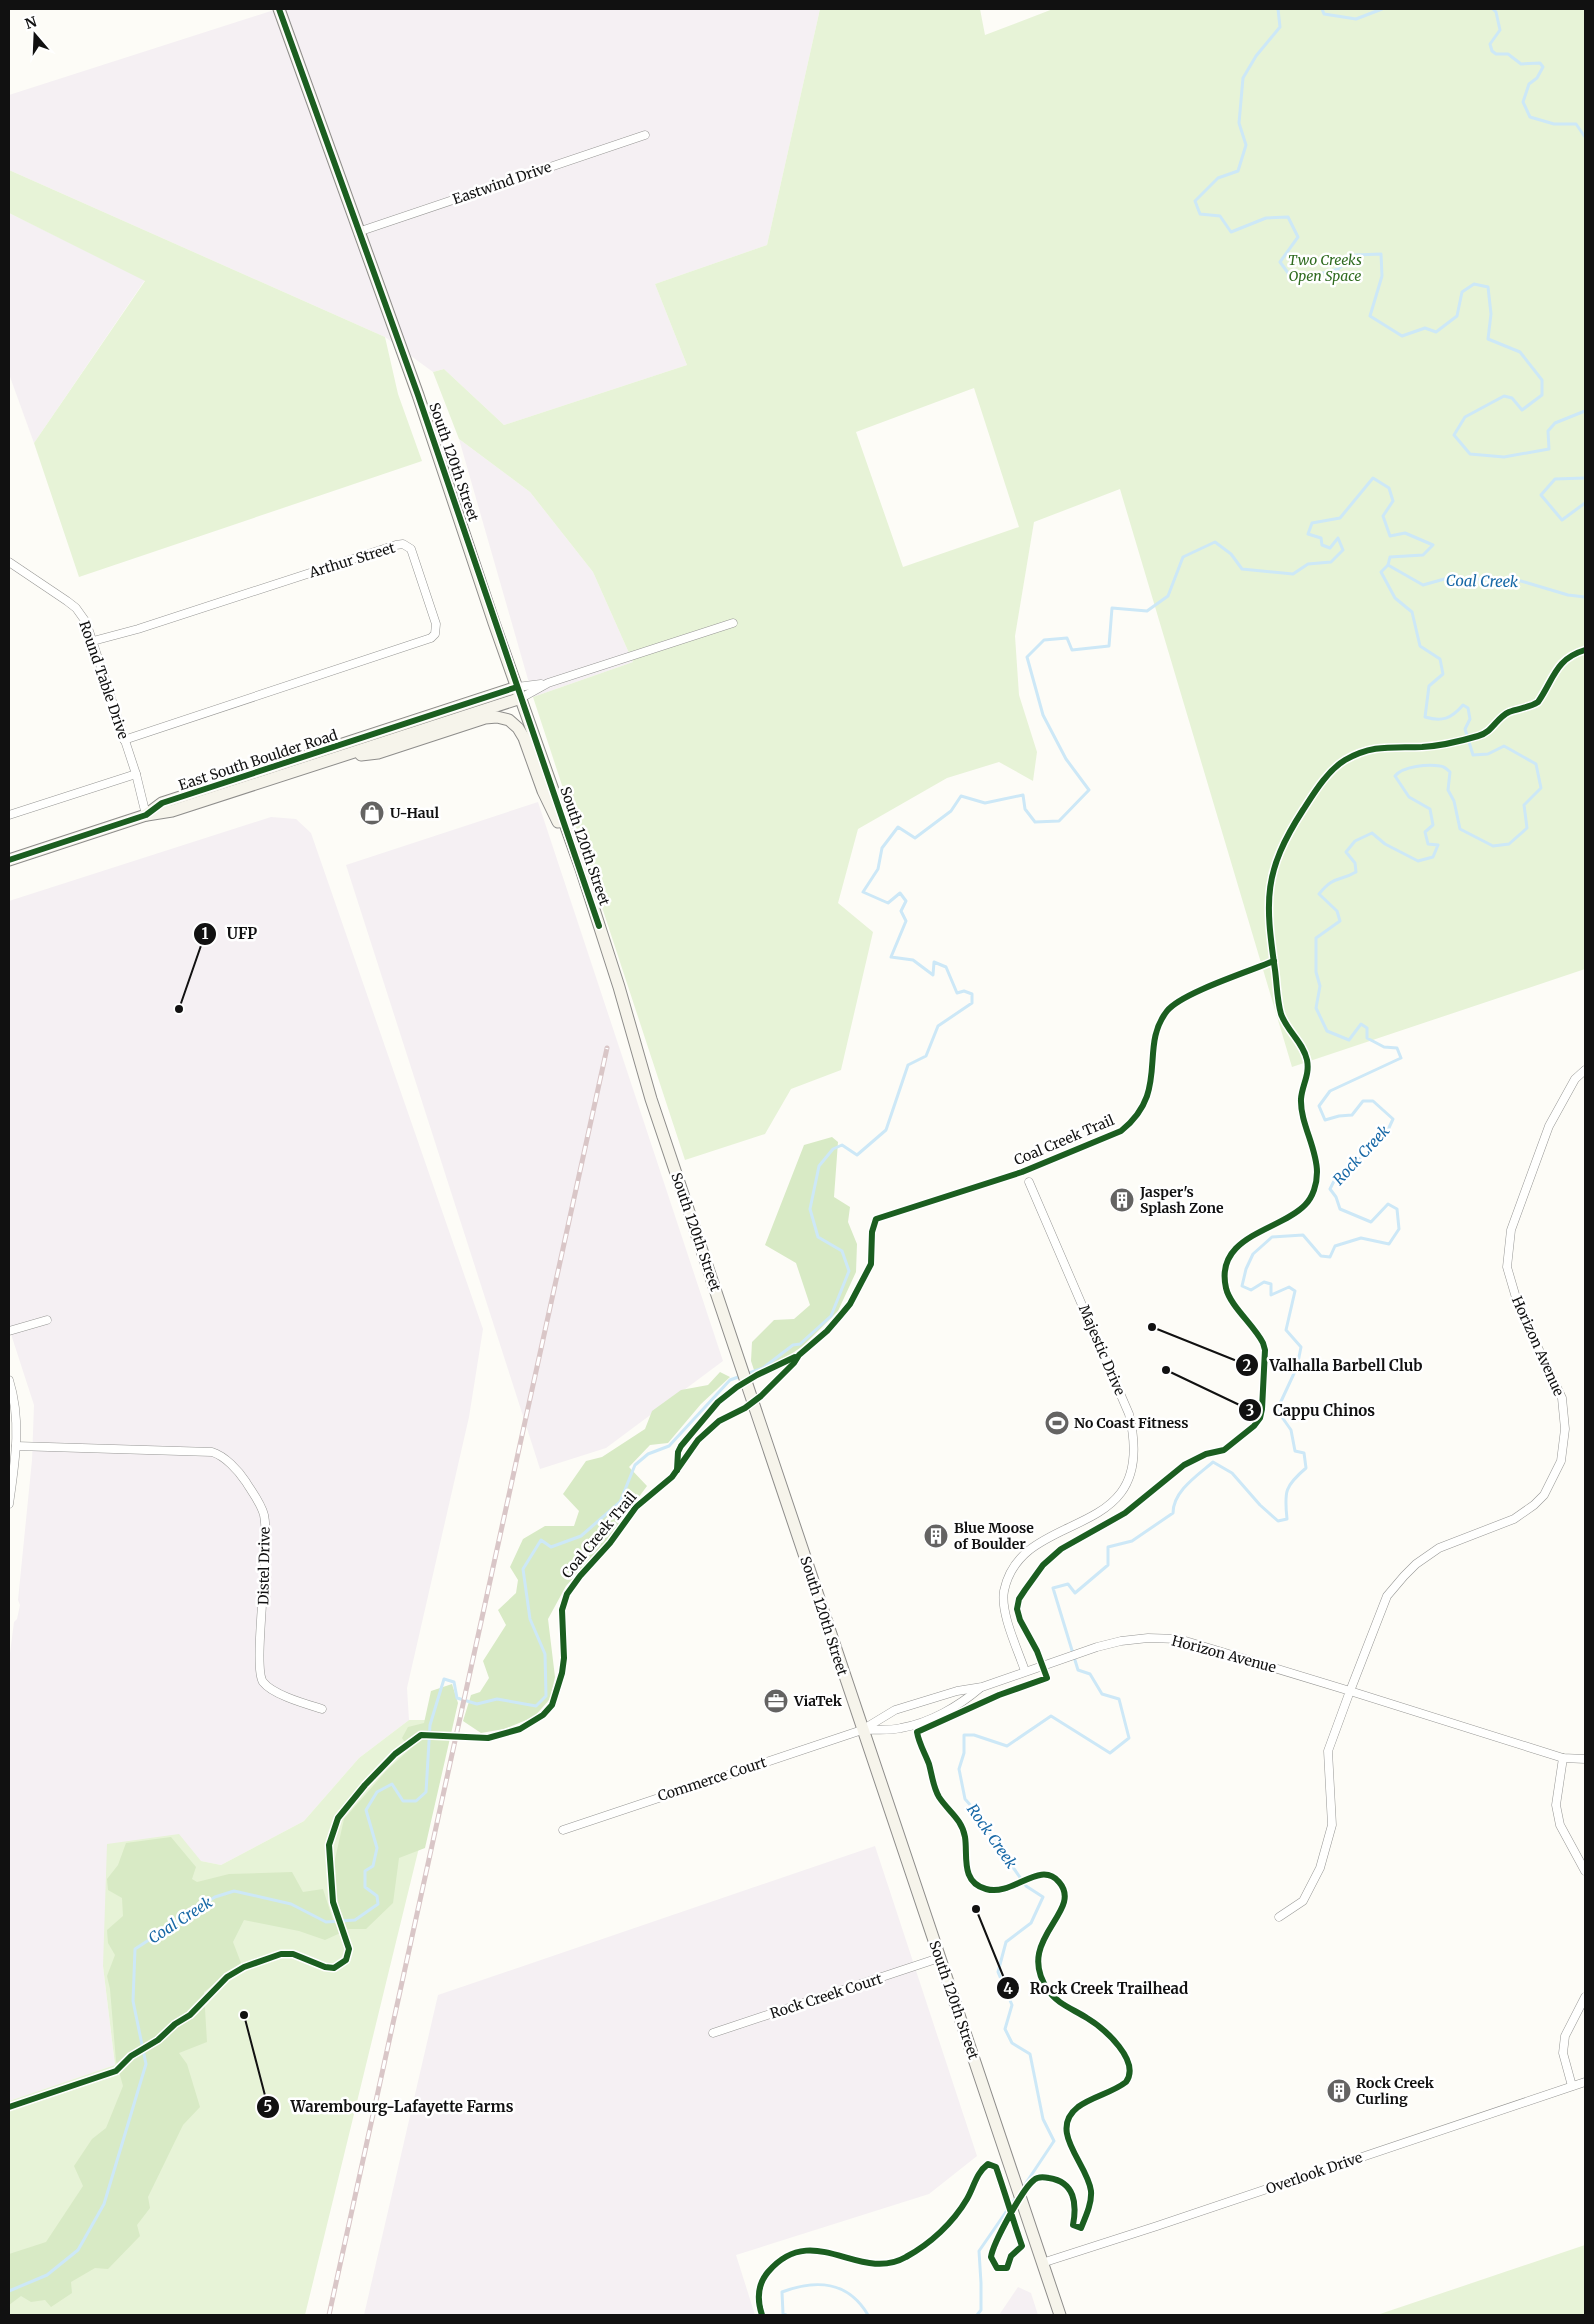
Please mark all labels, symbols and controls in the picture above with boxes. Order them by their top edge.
north arrow [10,10,60,60]
text: N [23,12,39,33]
street label: Eastwind Drive [450,158,554,208]
park label: Two Creeks Open Space [1288,251,1362,285]
street label: South 120th Street [425,400,483,524]
street label: Arthur Street [306,538,398,582]
water label: Coal Creek [1446,571,1519,591]
street label: Round Table Drive [75,618,133,742]
street label: East South Boulder Road [176,726,340,794]
street label: South 120th Street [556,784,614,908]
shop icon: U-Haul [359,800,385,826]
place label: U-Haul [390,804,439,822]
callout: UFP [192,919,267,949]
text: 1 [202,924,209,943]
text: UFP [227,924,257,943]
street label: Coal Creek Trail [1011,1111,1117,1169]
water label: Rock Creek [1329,1121,1394,1189]
street label: South 120th Street [667,1170,725,1294]
place label: Jasper's Splash Zone [1139,1183,1224,1217]
building icon: Jasper's Splash Zone [1109,1187,1135,1213]
street label: Horizon Avenue [1508,1293,1568,1399]
street label: Majestic Drive [1075,1302,1129,1398]
callout: Valhalla Barbell Club [1235,1350,1432,1380]
text: 2 [1243,1356,1252,1375]
text: Valhalla Barbell Club [1269,1356,1422,1375]
callout: Cappu Chinos [1238,1395,1385,1425]
text: 3 [1246,1401,1254,1420]
text: Cappu Chinos [1273,1401,1375,1420]
sports icon: No Coast Fitness [1044,1410,1070,1436]
place label: No Coast Fitness [1074,1414,1189,1432]
street label: Coal Creek Trail [558,1488,641,1582]
place label: Blue Moose of Boulder [954,1519,1034,1553]
building icon: Blue Moose of Boulder [923,1523,949,1549]
street label: Distel Drive [254,1527,274,1605]
street label: South 120th Street [796,1554,852,1678]
street label: Horizon Avenue [1170,1631,1278,1677]
office icon: ViaTek [763,1688,789,1714]
place label: ViaTek [793,1692,843,1710]
street label: Commerce Court [655,1753,769,1805]
water label: Rock Creek [963,1800,1022,1873]
water label: Coal Creek [145,1892,216,1948]
street label: South 120th Street [925,1938,983,2062]
street label: Rock Creek Court [768,1969,885,2023]
callout: Rock Creek Trailhead [995,1973,1198,2003]
text: 4 [1003,1979,1013,1998]
text: Rock Creek Trailhead [1030,1979,1188,1998]
place label: Rock Creek Curling [1356,2074,1435,2108]
building icon: Rock Creek Curling [1326,2078,1352,2104]
callout: Warembourg-Lafayette Farms [256,2092,523,2122]
text: 5 [264,2097,272,2116]
text: Warembourg-Lafayette Farms [290,2097,514,2116]
street label: Overlook Drive [1263,2148,1365,2198]

